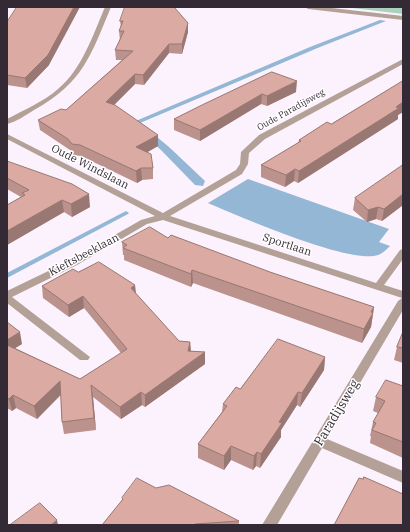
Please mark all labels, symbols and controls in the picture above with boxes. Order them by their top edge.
street label: Oude Paradijsweg [255,87,327,133]
street label: Oude Windslaan [49,142,131,192]
street label: Kieftsbeeklaan [47,231,121,279]
street label: Sportlaan [261,231,313,259]
street label: Paradijsweg [311,377,363,449]

